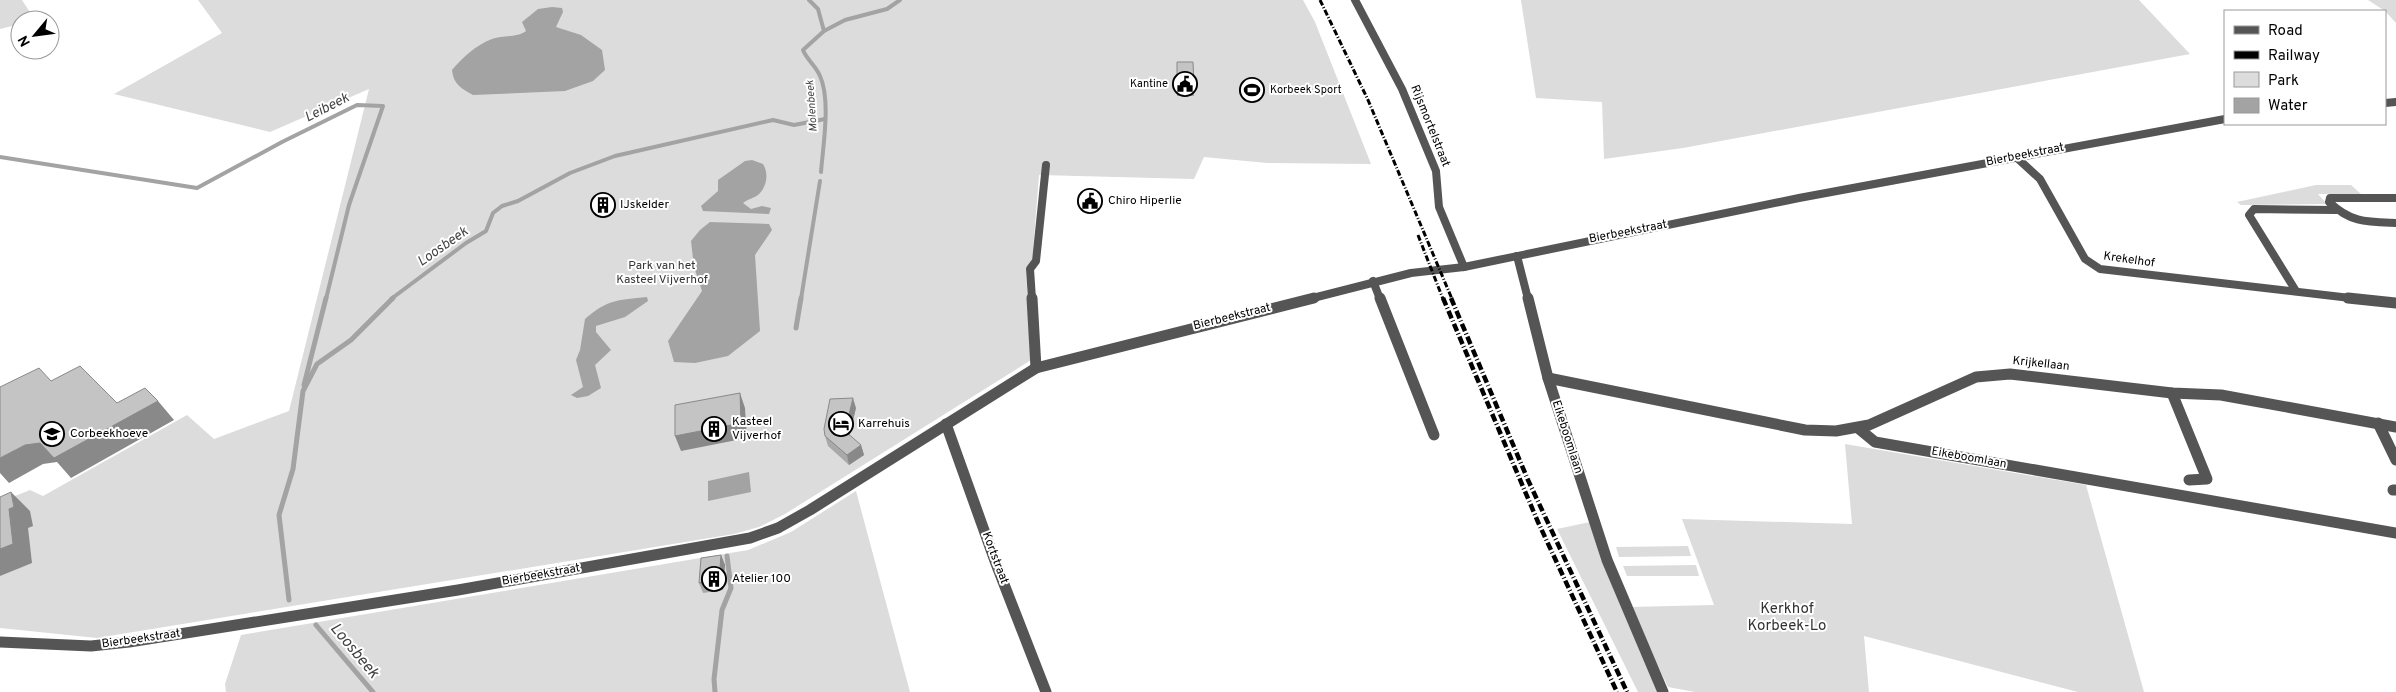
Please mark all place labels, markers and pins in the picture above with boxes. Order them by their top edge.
public building icon: Kantine [1172,71,1198,97]
place label: Kantine [1130,77,1168,91]
sports icon: Korbeek Sport [1239,77,1265,103]
place label: Korbeek Sport [1270,83,1342,97]
public building icon: Chiro Hiperlie [1077,188,1103,214]
building icon: IJskelder [590,192,616,218]
place label: Chiro Hiperlie [1108,193,1182,209]
place label: IJskelder [620,197,669,213]
hotel icon: Karrehuis [828,411,854,437]
place label: Kasteel Vijverhof [732,414,781,444]
building icon: Kasteel Vijverhof [701,416,727,442]
place label: Karrehuis [858,416,910,432]
school or university icon: Corbeekhoeve [39,421,65,447]
place label: Corbeekhoeve [70,426,148,442]
building icon: Atelier 100 [701,566,727,592]
place label: Atelier 100 [732,571,791,587]

